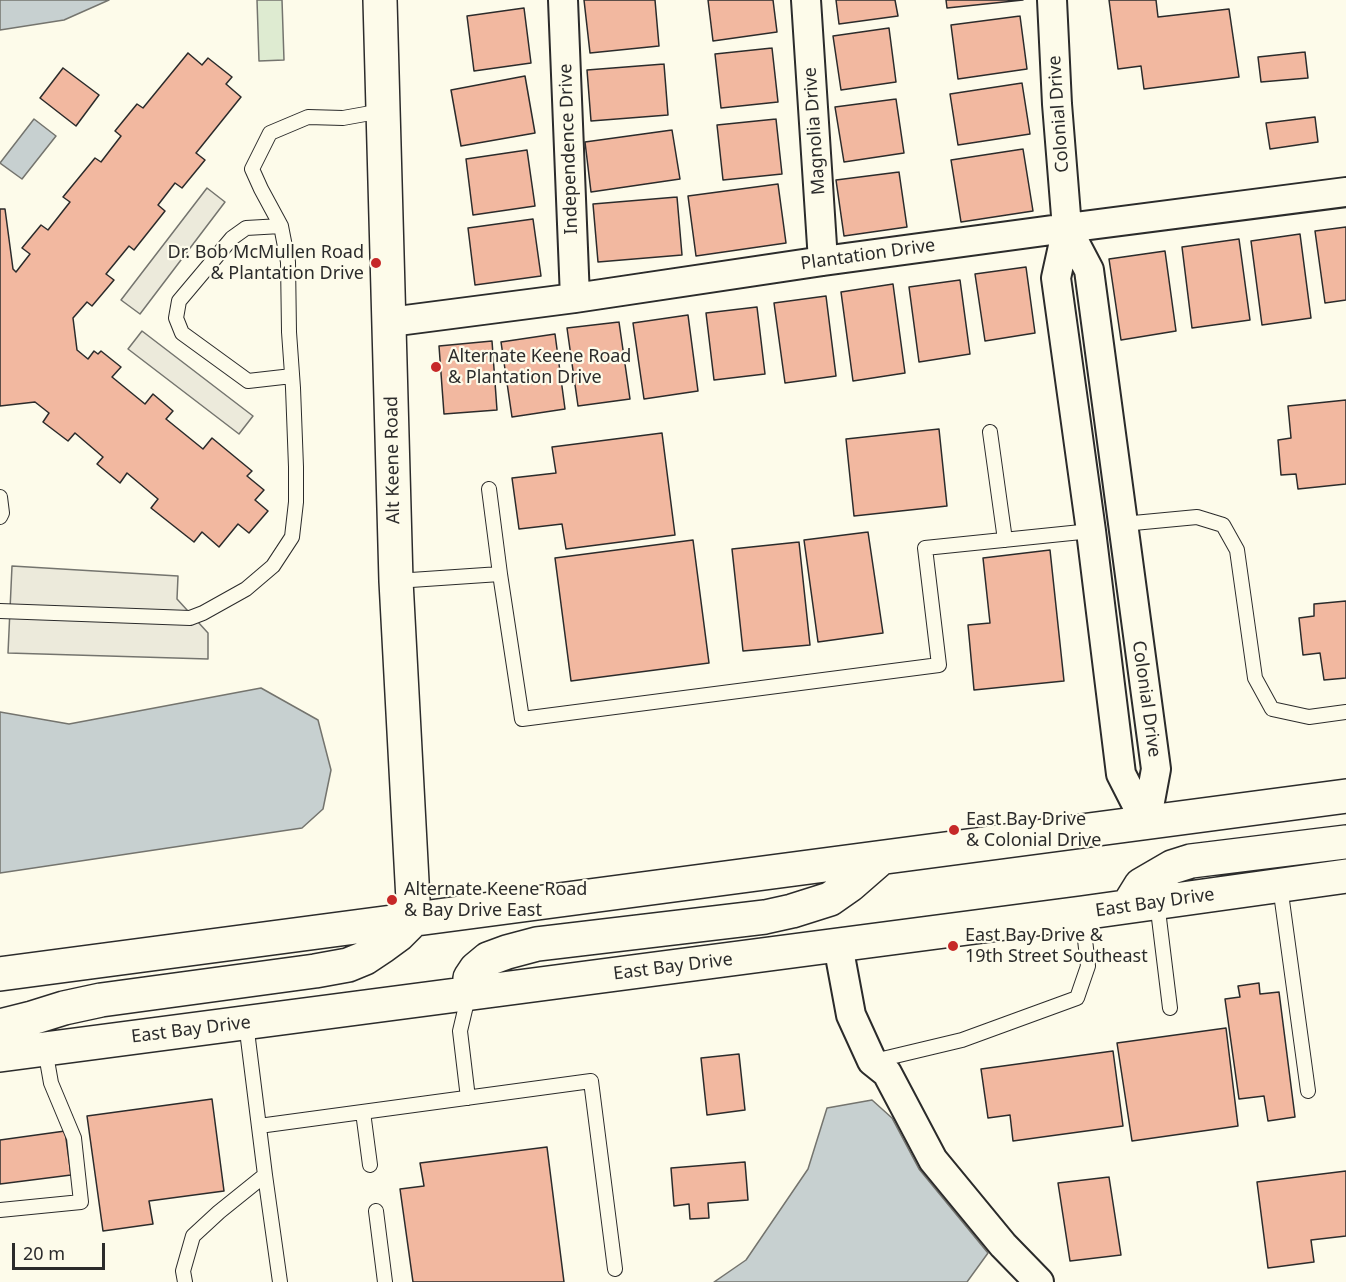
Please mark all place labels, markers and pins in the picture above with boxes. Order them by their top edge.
place label: Dr. Bob McMullen Road & Plantation Drive [168,242,364,284]
marker: Dr. Bob McMullen Road & Plantation Drive [369,256,383,270]
place label: Alternate Keene Road & Plantation Drive [448,346,631,388]
marker: Alternate Keene Road & Plantation Drive [429,360,443,374]
place label: East Bay Drive & Colonial Drive [966,809,1101,852]
marker: East Bay Drive & Colonial Drive [947,823,961,837]
place label: Alternate Keene Road & Bay Drive East [404,879,587,922]
marker: Alternate Keene Road & Bay Drive East [385,893,399,907]
place label: East Bay Drive & 19th Street Southeast [965,925,1148,968]
marker: East Bay Drive & 19th Street Southeast [946,939,960,953]

